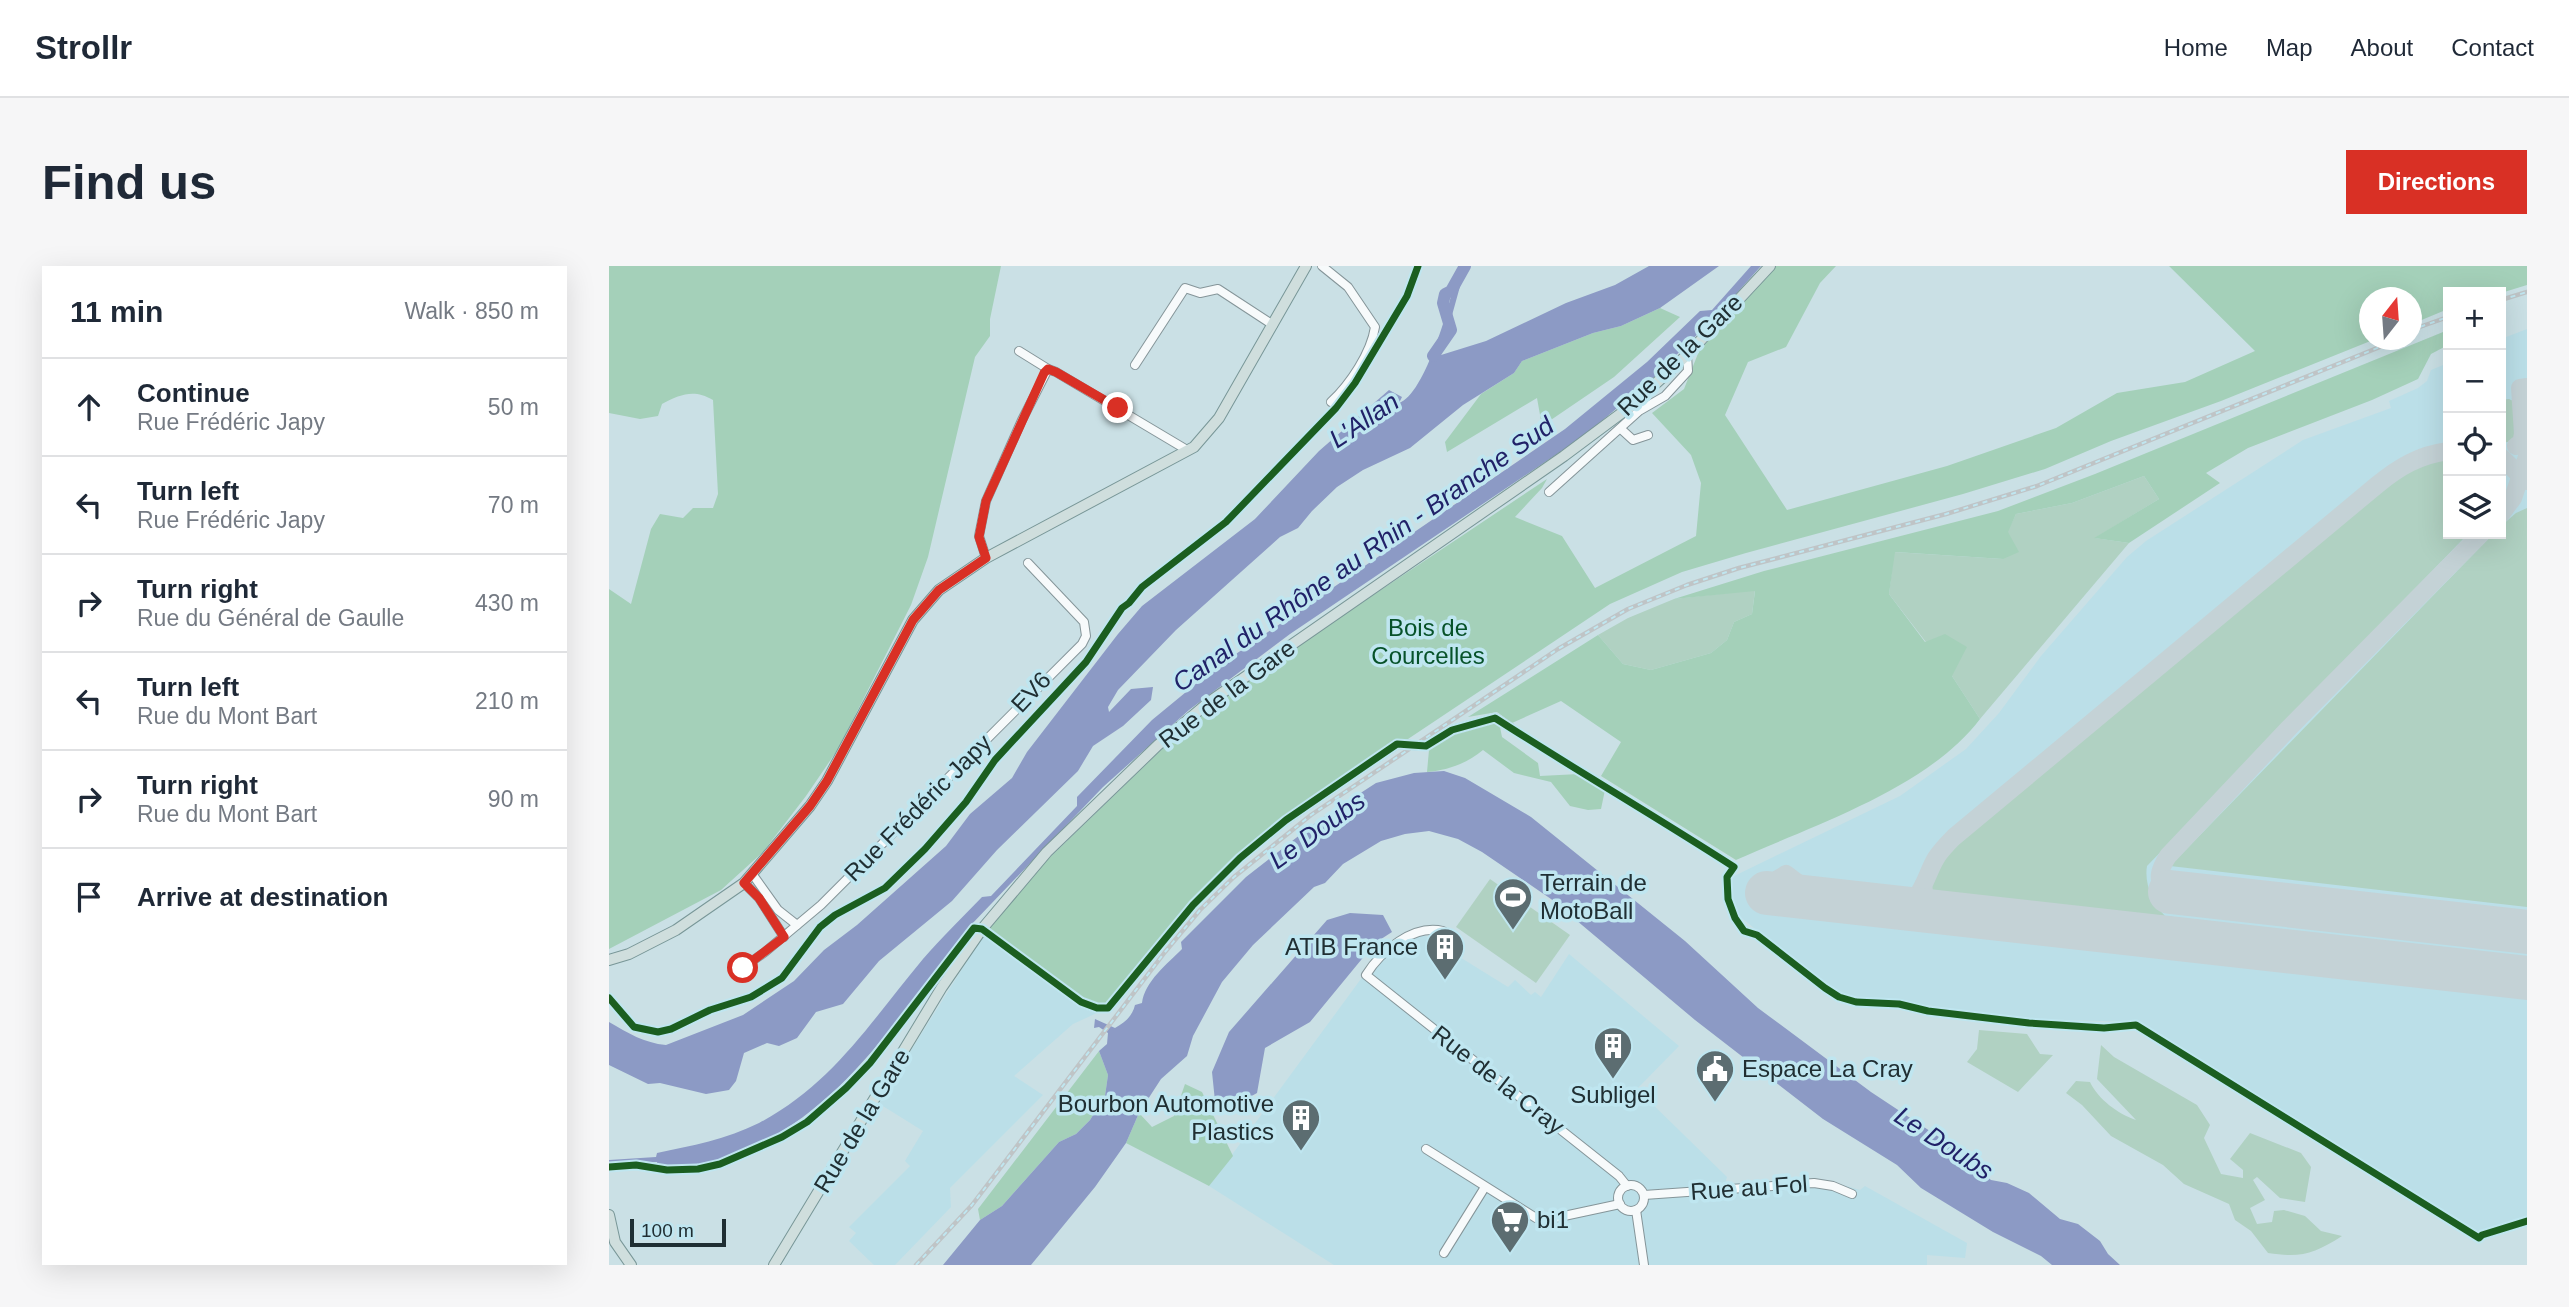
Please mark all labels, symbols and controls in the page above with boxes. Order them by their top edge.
text: Strollr [35,29,132,66]
text: Home [2164,34,2228,61]
text: Map [2266,34,2313,61]
text: About [2351,34,2413,61]
text: Contact [2451,34,2534,61]
button: Directions [2346,150,2527,214]
text: Find us [42,155,216,209]
north arrow [2359,287,2422,350]
map controls [2443,287,2506,539]
button: + [2443,287,2506,350]
street label: Rue de la Gare [1612,288,1748,421]
text: 11 min [70,295,163,328]
text: Walk · 850 m [404,298,539,324]
button: − [2443,350,2506,413]
text: Continue [137,378,250,408]
water label: L'Allan [1324,386,1404,454]
icon: ahead [70,388,108,426]
route end [1102,392,1133,423]
text: 50 m [488,394,539,420]
text: Rue Frédéric Japy [137,409,325,435]
water label: Canal du Rhône au Rhin - Branche Sud [1167,409,1561,698]
button: locate [2443,413,2506,476]
text: Turn left [137,476,239,506]
button: layers [2443,476,2506,539]
icon: left [70,486,108,524]
text: 70 m [488,492,539,518]
text: Rue Frédéric Japy [137,507,325,533]
text: Turn right [137,574,258,604]
icon: right [70,584,108,622]
text: 430 m [475,590,539,616]
text: Rue du Général de Gaulle [137,605,404,631]
park label: Bois de Courcelles [1371,614,1485,669]
street label: Rue de la Gare [1154,634,1300,753]
street label: EV6 [1005,666,1056,717]
text: Turn left [137,672,239,702]
icon: left [70,682,108,720]
text: 210 m [475,688,539,714]
text: Rue du Mont Bart [137,703,317,729]
street label: Rue Frédéric Japy [839,729,997,887]
text: Turn right [137,770,258,800]
icon: right [70,780,108,818]
water label: Le Doubs [1263,785,1371,875]
text: 90 m [488,786,539,812]
text: Rue du Mont Bart [137,801,317,827]
place label: Terrain de MotoBall [1540,869,1647,924]
sports icon: Terrain de MotoBall [1492,876,1534,931]
icon: arrive [70,878,108,916]
text: Arrive at destination [137,882,388,912]
building icon: ATIB France [1424,926,1466,981]
place label: ATIB France [1285,933,1418,960]
route start [727,952,758,983]
street label: Rue de la Cray [1427,1020,1570,1140]
building icon: Subligel [1592,1025,1634,1080]
street label: Rue de la Gare [808,1044,915,1197]
public building icon: Espace La Cray [1694,1048,1736,1103]
place label: Espace La Cray [1742,1055,1913,1082]
place label: Subligel [1570,1081,1656,1108]
place label: Bourbon Automotive Plastics [1058,1090,1274,1145]
building icon: Bourbon Automotive Plastics [1280,1097,1322,1152]
water label: Le Doubs [1889,1100,1999,1186]
street label: Rue au Fol [1689,1170,1808,1205]
supermarket icon: bi1 [1489,1199,1531,1254]
place label: bi1 [1537,1206,1569,1233]
scale bar [630,1216,726,1248]
text: 100 m [641,1220,694,1241]

